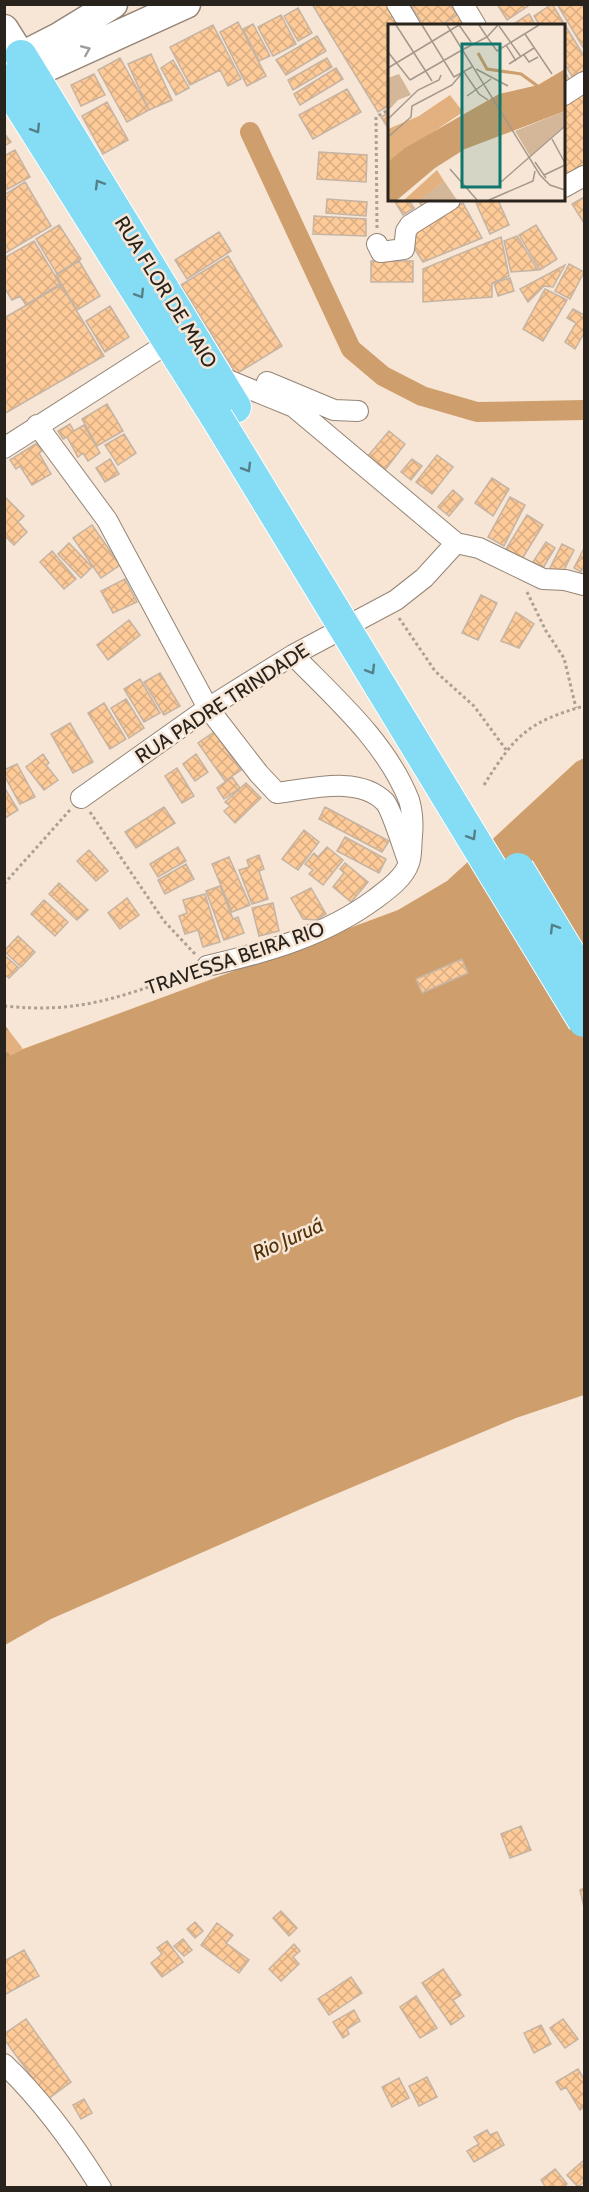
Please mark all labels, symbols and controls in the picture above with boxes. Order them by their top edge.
inset map [388,24,565,201]
one-way arrow [80,45,91,57]
one-way arrow [28,123,40,133]
one-way arrow [95,180,107,190]
street label: RUA FLOR DE MAIO [110,212,222,372]
one-way arrow [132,288,144,298]
one-way arrow [240,462,252,472]
street label: RUA PADRE TRINDADE [131,638,313,768]
one-way arrow [363,664,375,674]
one-way arrow [465,830,477,840]
street label: TRAVESSA BEIRA RIO [143,916,327,1000]
one-way arrow [549,924,561,934]
water label: Rio Juruá [248,1212,327,1265]

